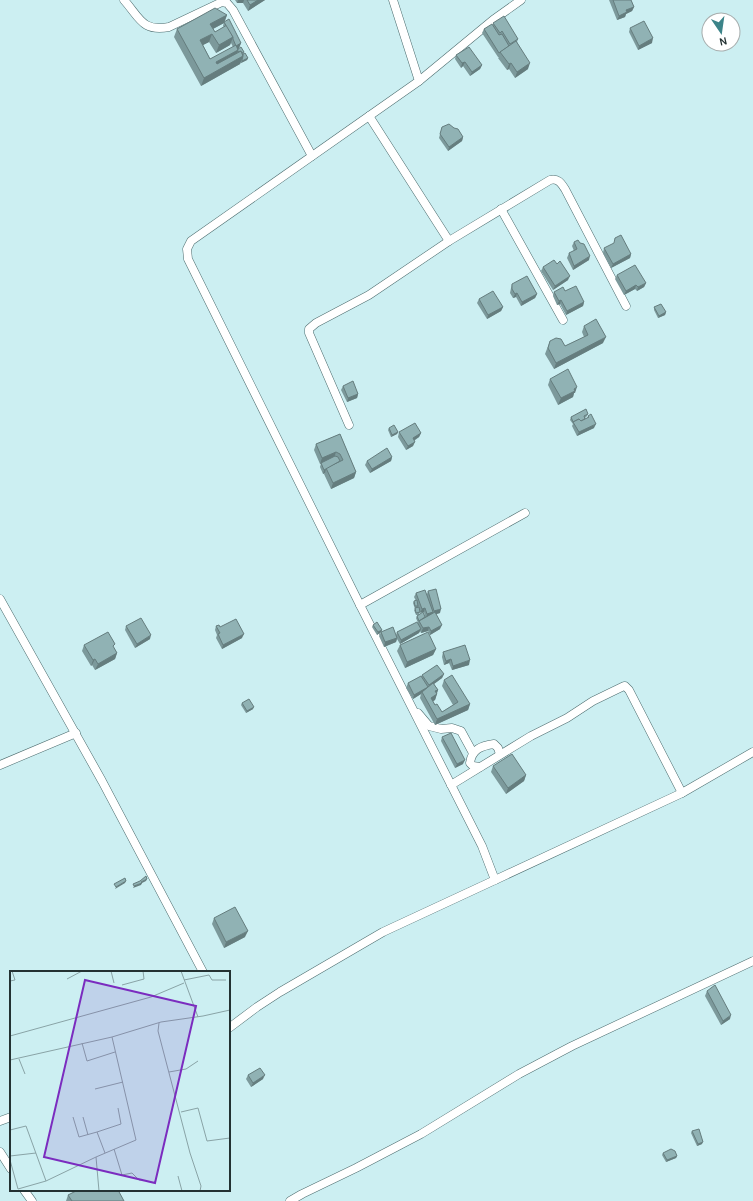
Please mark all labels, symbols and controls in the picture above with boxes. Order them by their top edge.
north arrow [701,12,741,52]
text: N [718,34,728,48]
inset map [10,971,230,1191]

